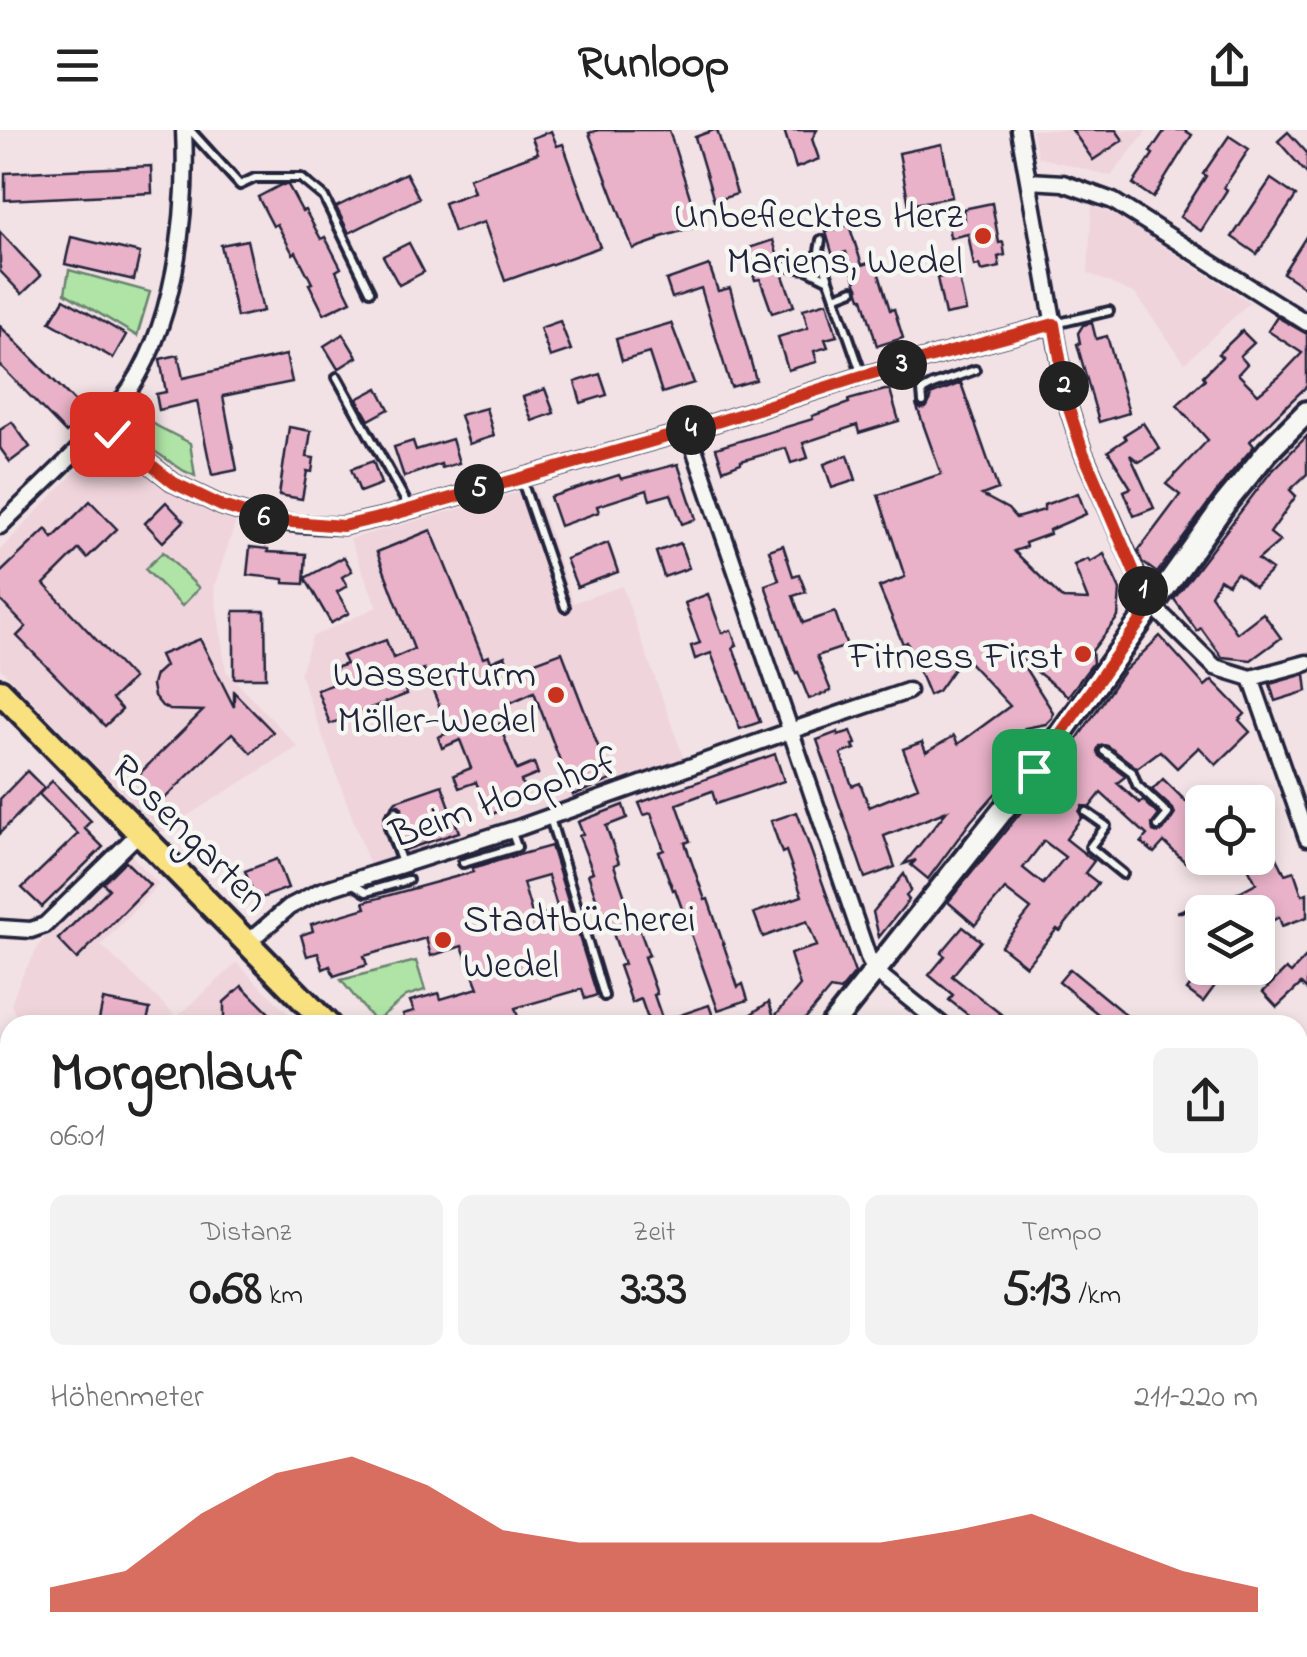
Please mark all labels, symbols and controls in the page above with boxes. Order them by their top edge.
text: Runloop [578,32,729,98]
icon: menu [50,38,105,93]
icon: share [1202,38,1257,93]
place label: Unbeflecktes Herz Mariens, Wedel [674,188,963,293]
marker: Unbeflecktes Herz Mariens, Wedel [972,225,994,247]
pin: 3 [877,340,927,390]
text: 3 [896,344,908,385]
pin: 2 [1039,361,1089,411]
text: 2 [1057,365,1071,406]
pin [70,392,155,477]
pin: 4 [666,405,716,455]
icon: check [85,407,140,462]
text: 4 [685,409,697,450]
pin: 5 [454,464,504,514]
text: 5 [471,468,487,509]
pin: 6 [239,494,289,544]
text: 6 [258,498,270,539]
pin: 1 [1118,566,1168,616]
text: 1 [1139,570,1147,611]
place label: Fitness First [848,629,1063,688]
marker: Fitness First [1072,643,1094,665]
place label: Wasserturm Möller-Wedel [333,647,536,752]
marker: Wasserturm Möller-Wedel [545,684,567,706]
pin [992,729,1077,814]
street label: Beim Hoophof [382,734,626,867]
street label: Rosengarten [95,742,281,928]
icon: arrive [1007,744,1062,799]
map controls [1185,785,1275,985]
button: locate [1185,785,1275,875]
place label: Stadtbücherei Wedel [463,892,696,997]
button: layers [1185,895,1275,985]
marker: Stadtbücherei Wedel [432,929,454,951]
text: Morgenlauf [50,1036,301,1116]
button: share [1153,1048,1258,1153]
text: 06:01 [50,1114,105,1161]
text: Distanz [201,1213,291,1254]
text: Zeit [633,1213,675,1254]
text: Tempo [1022,1213,1102,1254]
text: 0.68 [190,1254,262,1327]
text: 3:33 [621,1254,687,1327]
text: 5:13 [1002,1254,1072,1327]
text: km [262,1276,303,1317]
text: /km [1072,1276,1121,1317]
text: Höhenmeter [50,1375,204,1422]
text: 211–220 m [1134,1375,1258,1422]

